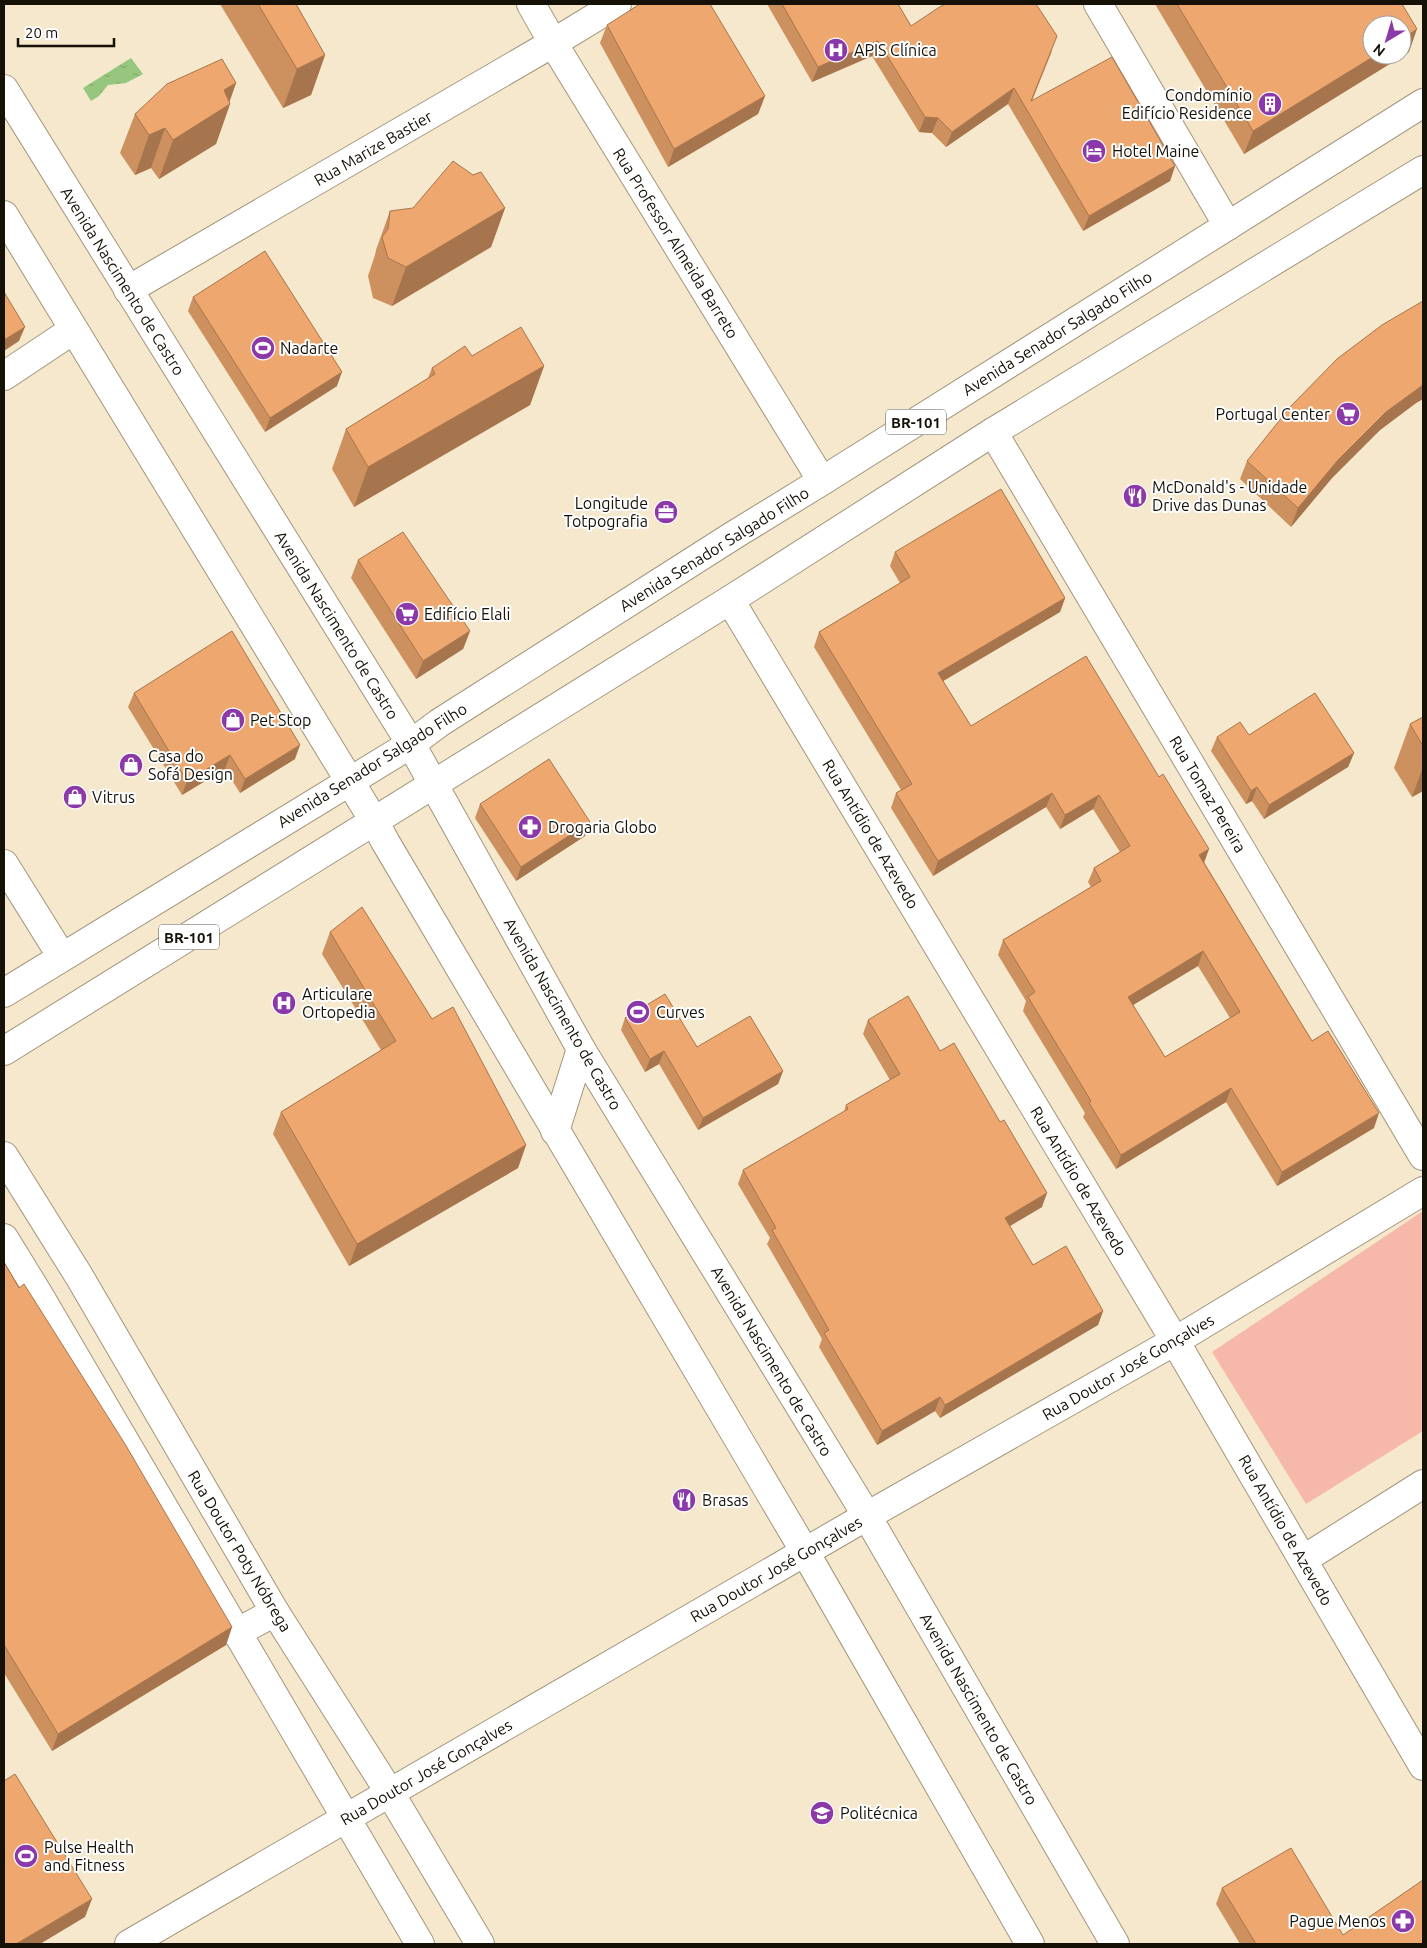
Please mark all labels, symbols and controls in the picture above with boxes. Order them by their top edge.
scale bar [18,15,114,47]
north arrow [1362,15,1412,65]
text: 20 m [25,24,58,41]
hospital icon: APIS Clínica [823,37,849,63]
place label: APIS Clínica [854,41,937,59]
text: N [1370,41,1388,60]
place label: Condomínio Edifício Residence [1122,86,1252,122]
building icon: Condomínio Edifício Residence [1257,91,1283,117]
street label: Rua Marize Bastier [311,107,435,189]
hotel icon: Hotel Maine [1081,138,1107,164]
place label: Hotel Maine [1112,142,1199,160]
street label: Rua Professor Almeida Barreto [610,144,742,342]
street label: Avenida Nascimento de Castro [57,184,189,378]
street label: Avenida Senador Salgado Filho [959,267,1155,399]
sports icon: Nadarte [250,335,276,361]
place label: Nadarte [280,339,338,357]
supermarket icon: Portugal Center [1335,401,1361,427]
place label: Portugal Center [1216,405,1330,423]
road number: BR-101 [886,410,946,434]
place label: McDonald's - Unidade Drive das Dunas [1152,478,1307,514]
street label: Avenida Senador Salgado Filho [616,483,812,615]
restaurant icon: McDonald's - Unidade Drive das Dunas [1122,483,1148,509]
place label: Longitude Totpografia [564,494,648,530]
office icon: Longitude Totpografia [653,499,679,525]
street label: Avenida Nascimento de Castro [271,528,403,722]
supermarket icon: Edifício Elali [394,601,420,627]
place label: Edifício Elali [424,605,511,623]
street label: Avenida Senador Salgado Filho [274,699,470,831]
shop icon: Pet Stop [220,707,246,733]
place label: Pet Stop [250,711,311,729]
street label: Rua Tomaz Pereira [1166,733,1250,855]
place label: Casa do Sofá Design [148,747,233,783]
shop icon: Casa do Sofá Design [118,752,144,778]
street label: Rua Antídio de Azevedo [819,756,923,912]
shop icon: Vitrus [62,784,88,810]
place label: Vitrus [92,788,135,806]
pharmacy icon: Drogaria Globo [517,814,543,840]
place label: Drogaria Globo [548,818,657,836]
street label: Avenida Nascimento de Castro [501,915,625,1113]
road number: BR-101 [159,924,219,950]
place label: Articulare Ortopedia [302,985,376,1021]
hospital icon: Articulare Ortopedia [271,990,297,1016]
sports icon: Curves [625,999,651,1025]
place label: Curves [656,1003,705,1021]
street label: Rua Antídio de Azevedo [1027,1103,1131,1259]
street label: Avenida Nascimento de Castro [708,1263,836,1459]
street label: Rua Doutor José Gonçalves [1039,1310,1217,1424]
street label: Rua Antídio de Azevedo [1235,1452,1337,1608]
street label: Rua Doutor Poty Nóbrega [185,1467,295,1635]
restaurant icon: Brasas [671,1487,697,1513]
place label: Brasas [702,1491,749,1509]
street label: Rua Doutor José Gonçalves [687,1512,865,1626]
street label: Avenida Nascimento de Castro [917,1610,1041,1808]
street label: Rua Doutor José Gonçalves [337,1715,515,1829]
school or university icon: Politécnica [809,1800,835,1826]
place label: Politécnica [840,1804,918,1822]
place label: Pulse Health and Fitness [44,1838,134,1874]
sports icon: Pulse Health and Fitness [13,1843,39,1869]
pharmacy icon: Pague Menos [1390,1908,1416,1934]
place label: Pague Menos [1289,1912,1386,1930]

